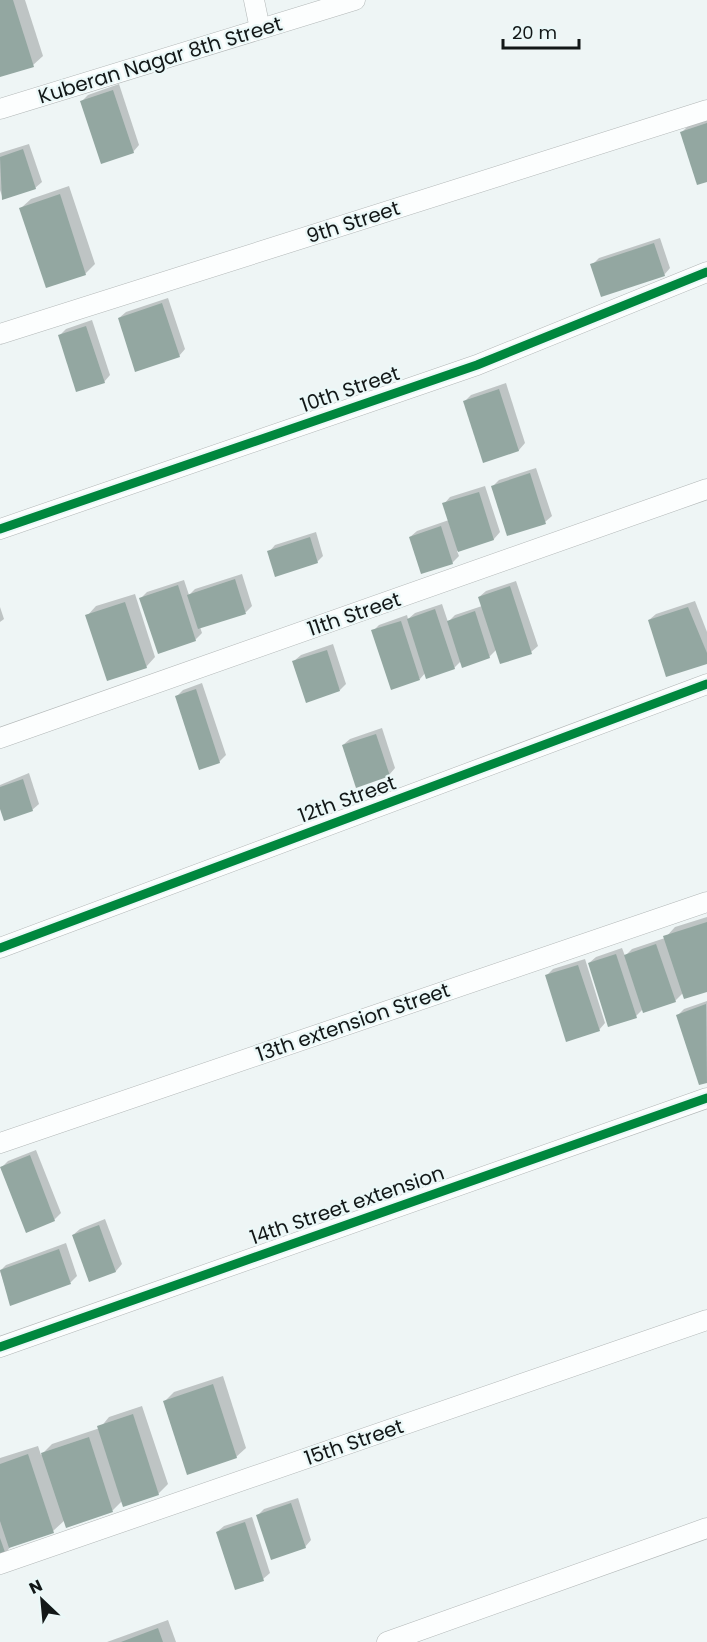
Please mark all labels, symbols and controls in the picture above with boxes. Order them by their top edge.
street label: Kuberan Nagar 8th Street [35,10,285,110]
scale bar [503,12,580,50]
text: 20 m [512,20,557,45]
street label: 9th Street [303,194,403,250]
street label: 10th Street [297,359,403,419]
street label: 11th Street [304,585,404,643]
street label: 12th Street [294,768,400,830]
street label: 13th extension Street [253,976,453,1068]
street label: 14th Street extension [246,1159,448,1251]
street label: 15th Street [301,1412,407,1472]
north arrow [12,1570,72,1630]
text: N [25,1574,46,1600]

